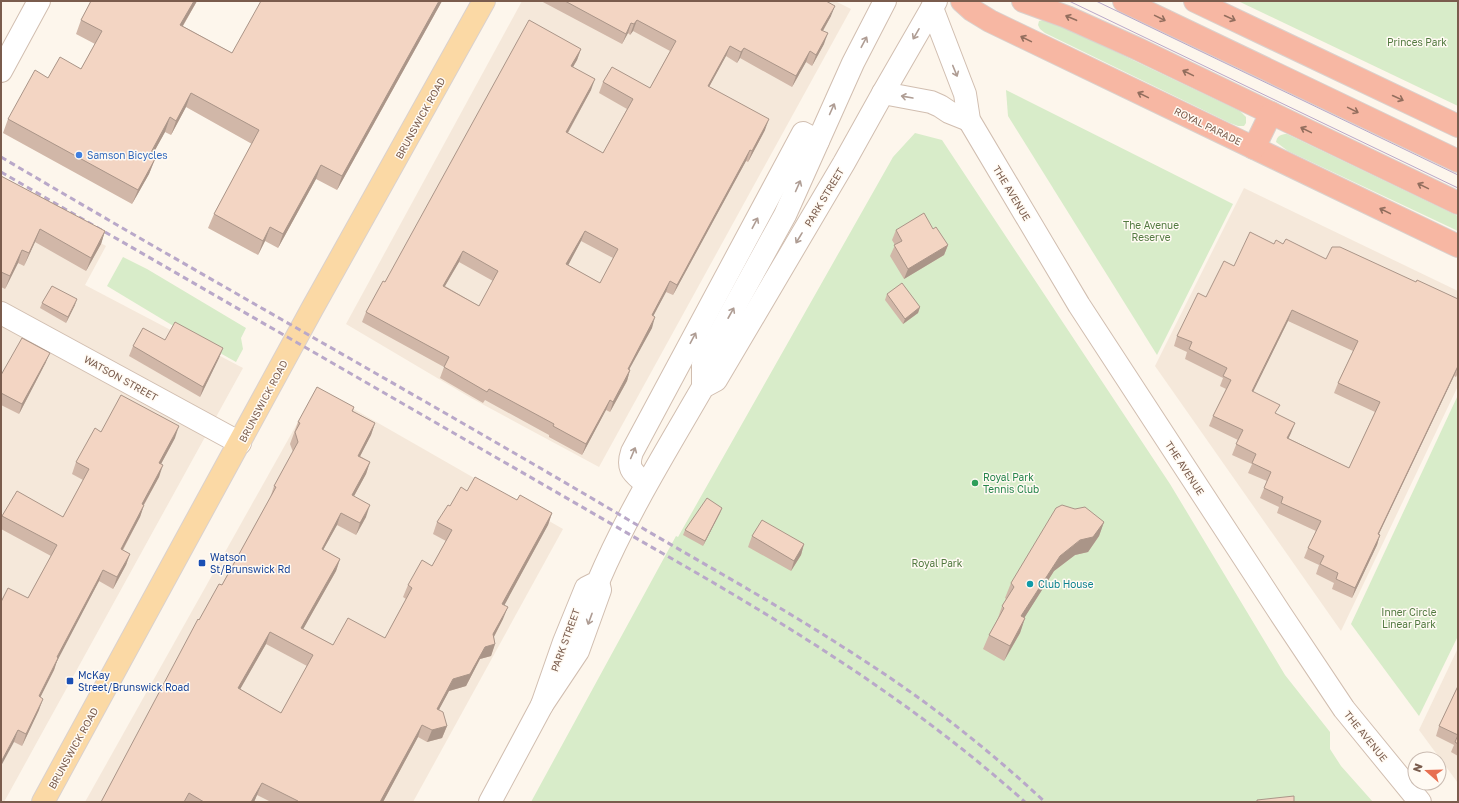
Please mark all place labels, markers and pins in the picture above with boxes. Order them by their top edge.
place label: Samson Bicycles [87,149,168,161]
marker: Samson Bicycles [74,150,84,160]
place label: Royal Park Tennis Club [983,471,1039,495]
marker: Royal Park Tennis Club [970,478,980,488]
place label: Watson St/Brunswick Rd [210,551,290,575]
marker: Watson St/Brunswick Rd [197,558,207,568]
place label: Club House [1038,578,1094,590]
marker: Club House [1025,579,1035,589]
place label: McKay Street/Brunswick Road [78,669,189,693]
marker: McKay Street/Brunswick Road [65,676,75,686]

